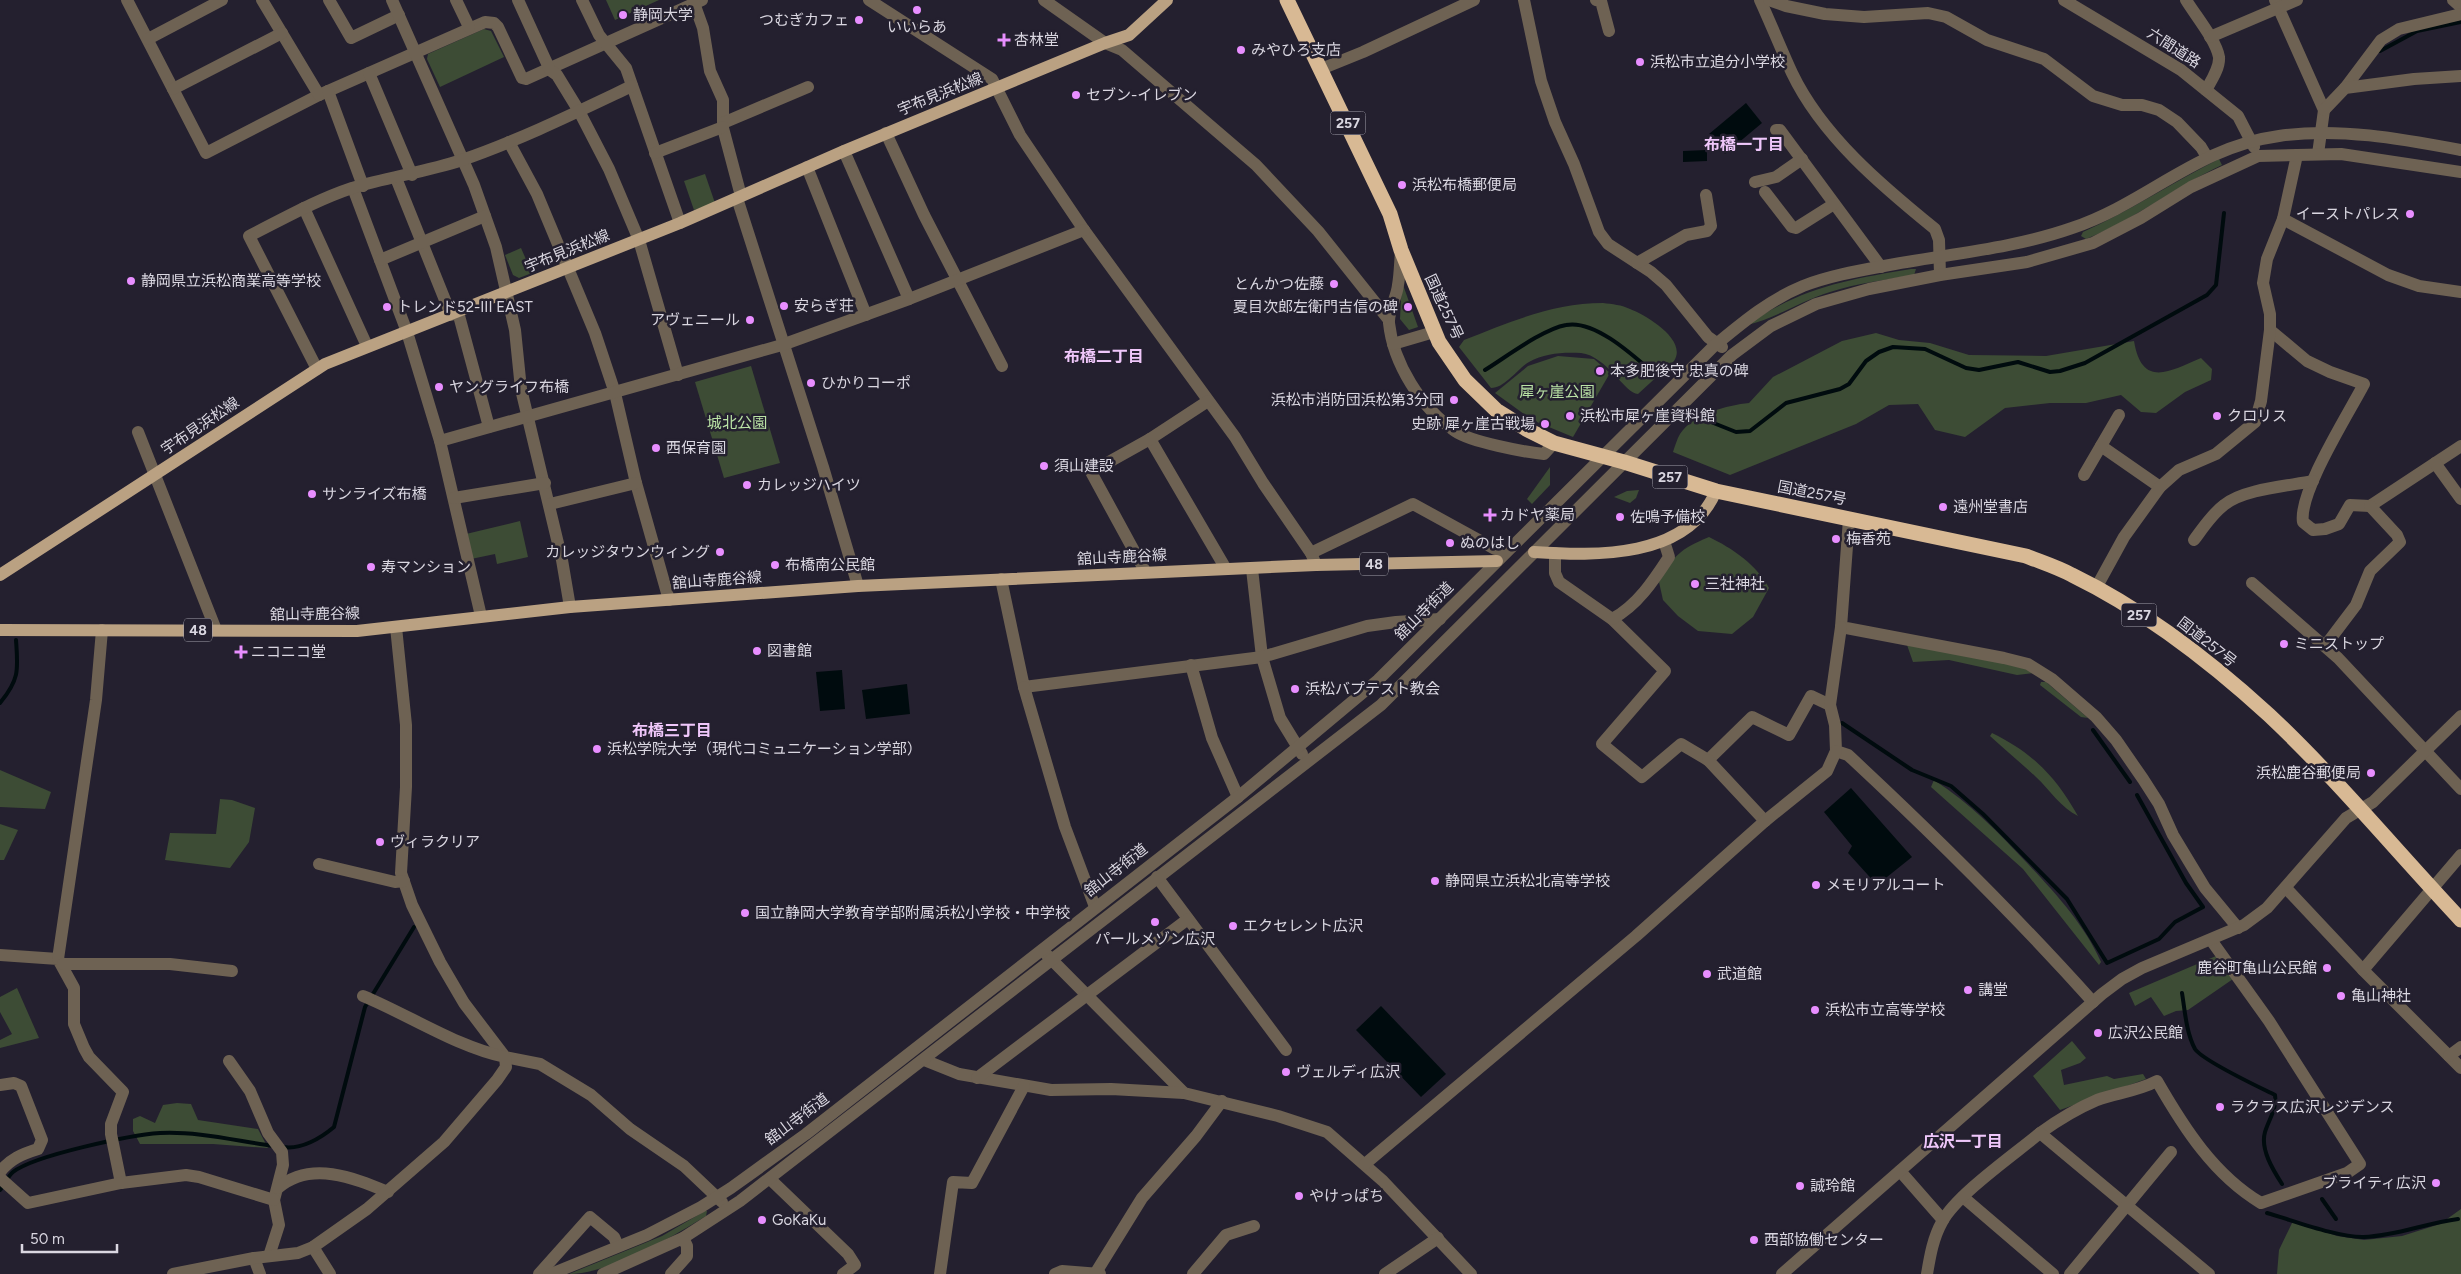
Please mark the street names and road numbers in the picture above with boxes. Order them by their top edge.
street label: 六間道路 [2144,24,2204,72]
street label: 宇布見浜松線 [895,69,985,119]
road number: 257 [1330,112,1366,134]
street label: 宇布見浜松線 [522,226,612,276]
street label: 国道257号 [1421,271,1467,343]
street label: 宇布見浜松線 [158,393,242,459]
road number: 257 [1652,466,1688,488]
street label: 国道257号 [1776,477,1848,509]
street label: 舘山寺鹿谷線 [1077,546,1167,568]
road number: 48 [1360,552,1388,576]
street label: 舘山寺鹿谷線 [671,568,763,592]
street label: 舘山寺街道 [1391,578,1457,644]
street label: 舘山寺鹿谷線 [270,604,360,624]
road number: 257 [2122,604,2156,626]
street label: 国道257号 [2174,613,2240,671]
road number: 48 [184,618,212,642]
street label: 舘山寺街道 [1081,840,1151,900]
street label: 舘山寺街道 [762,1089,832,1149]

